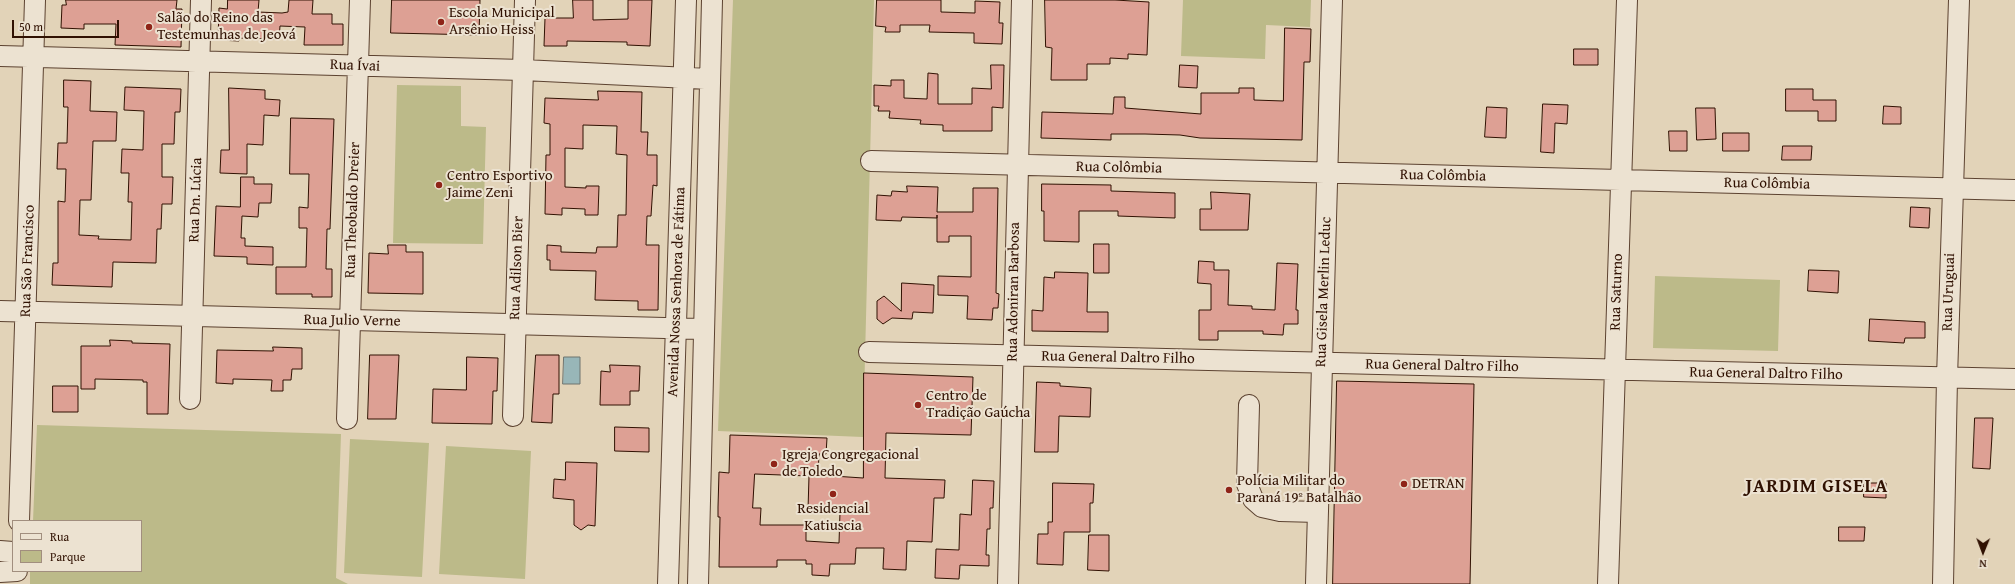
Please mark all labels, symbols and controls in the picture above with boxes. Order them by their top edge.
place label: Escola Municipal Arsênio Heiss [449,4,555,39]
place label: Salão do Reino das Testemunhas de Jeová [157,9,296,44]
scale bar [14,12,121,38]
marker: Escola Municipal Arsênio Heiss [436,17,446,27]
text: 50 m [19,18,43,35]
marker: Salão do Reino das Testemunhas de Jeová [144,22,154,32]
street label: Rua Ívai [330,56,380,76]
street label: Rua Theobaldo Dreier [342,142,364,278]
street label: Rua Dn. Lúcia [186,157,206,243]
street label: Rua Colômbia [1076,158,1162,178]
street label: Rua Colômbia [1400,166,1486,186]
place label: Centro Esportivo Jaime Zeni [447,167,553,202]
street label: Rua Colômbia [1724,174,1810,194]
marker: Centro Esportivo Jaime Zeni [434,180,444,190]
street label: Avenida Nossa Senhora de Fátima [664,187,690,397]
street label: Rua São Francisco [17,204,39,318]
street label: Rua Adilson Bier [506,216,528,320]
street label: Rua Gisela Merlin Leduc [1312,216,1336,368]
street label: Rua Adoniran Barbosa [1004,222,1024,362]
street label: Rua Saturno [1607,253,1627,331]
street label: Rua Uruguai [1939,253,1959,331]
street label: Rua Julio Verne [303,311,401,331]
street label: Rua General Daltro Filho [1041,348,1195,368]
street label: Rua General Daltro Filho [1365,356,1519,376]
street label: Rua General Daltro Filho [1689,364,1843,384]
place label: Centro de Tradição Gaúcha [926,387,1030,422]
marker: Centro de Tradição Gaúcha [913,400,923,410]
place label: Igreja Congregacional de Toledo [782,446,919,481]
marker: Igreja Congregacional de Toledo [769,459,779,469]
place label: Polícia Militar do Paraná 19º Batalhão [1237,472,1361,507]
place label: DETRAN [1412,475,1465,493]
district label: JARDIM GISELA [1746,476,1888,498]
marker: DETRAN [1399,479,1409,489]
marker: Polícia Militar do Paraná 19º Batalhão [1224,485,1234,495]
marker: Residencial Katiuscia [828,489,838,499]
place label: Residencial Katiuscia [797,500,869,535]
legend [12,520,142,572]
text: Rua [50,528,69,545]
north arrow [1963,532,2003,572]
text: Parque [50,548,85,565]
text: N [1979,556,1987,572]

